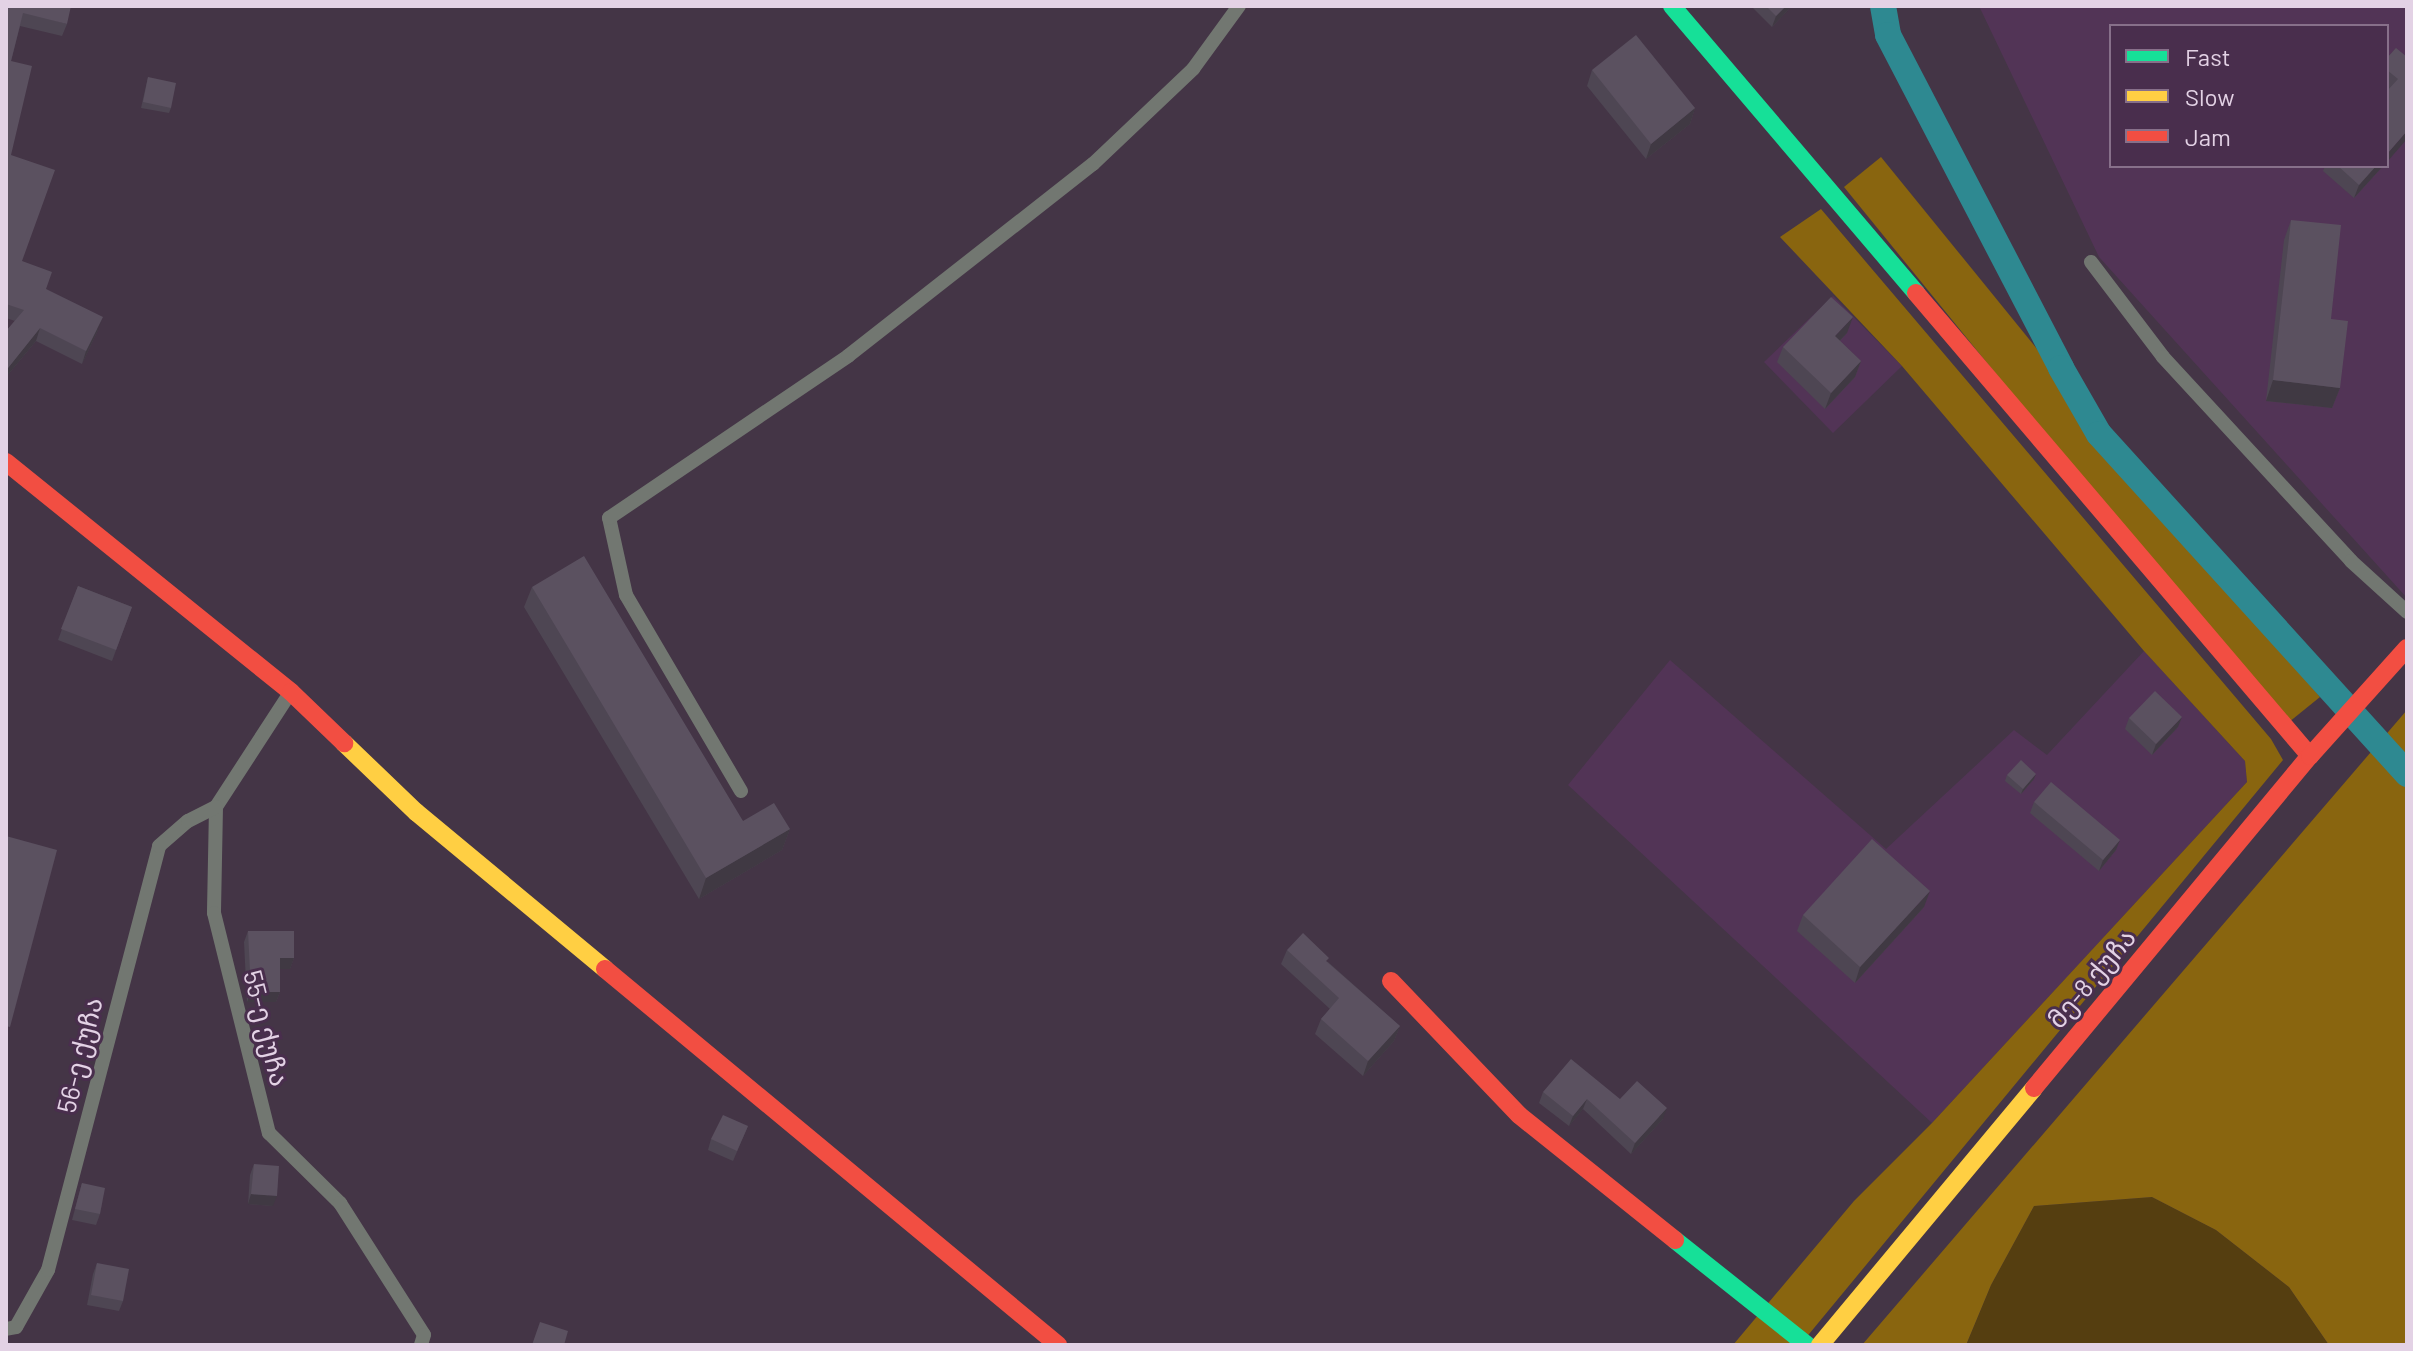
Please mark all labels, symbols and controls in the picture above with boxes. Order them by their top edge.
legend [2109,24,2389,168]
text: Fast [2185,42,2230,71]
text: Slow [2185,82,2234,111]
text: Jam [2185,122,2231,151]
street label: მე-8 ქუჩა [2040,922,2142,1034]
street label: 55-ე ქუჩა [238,967,296,1089]
street label: 56-ე ქუჩა [50,994,108,1116]

